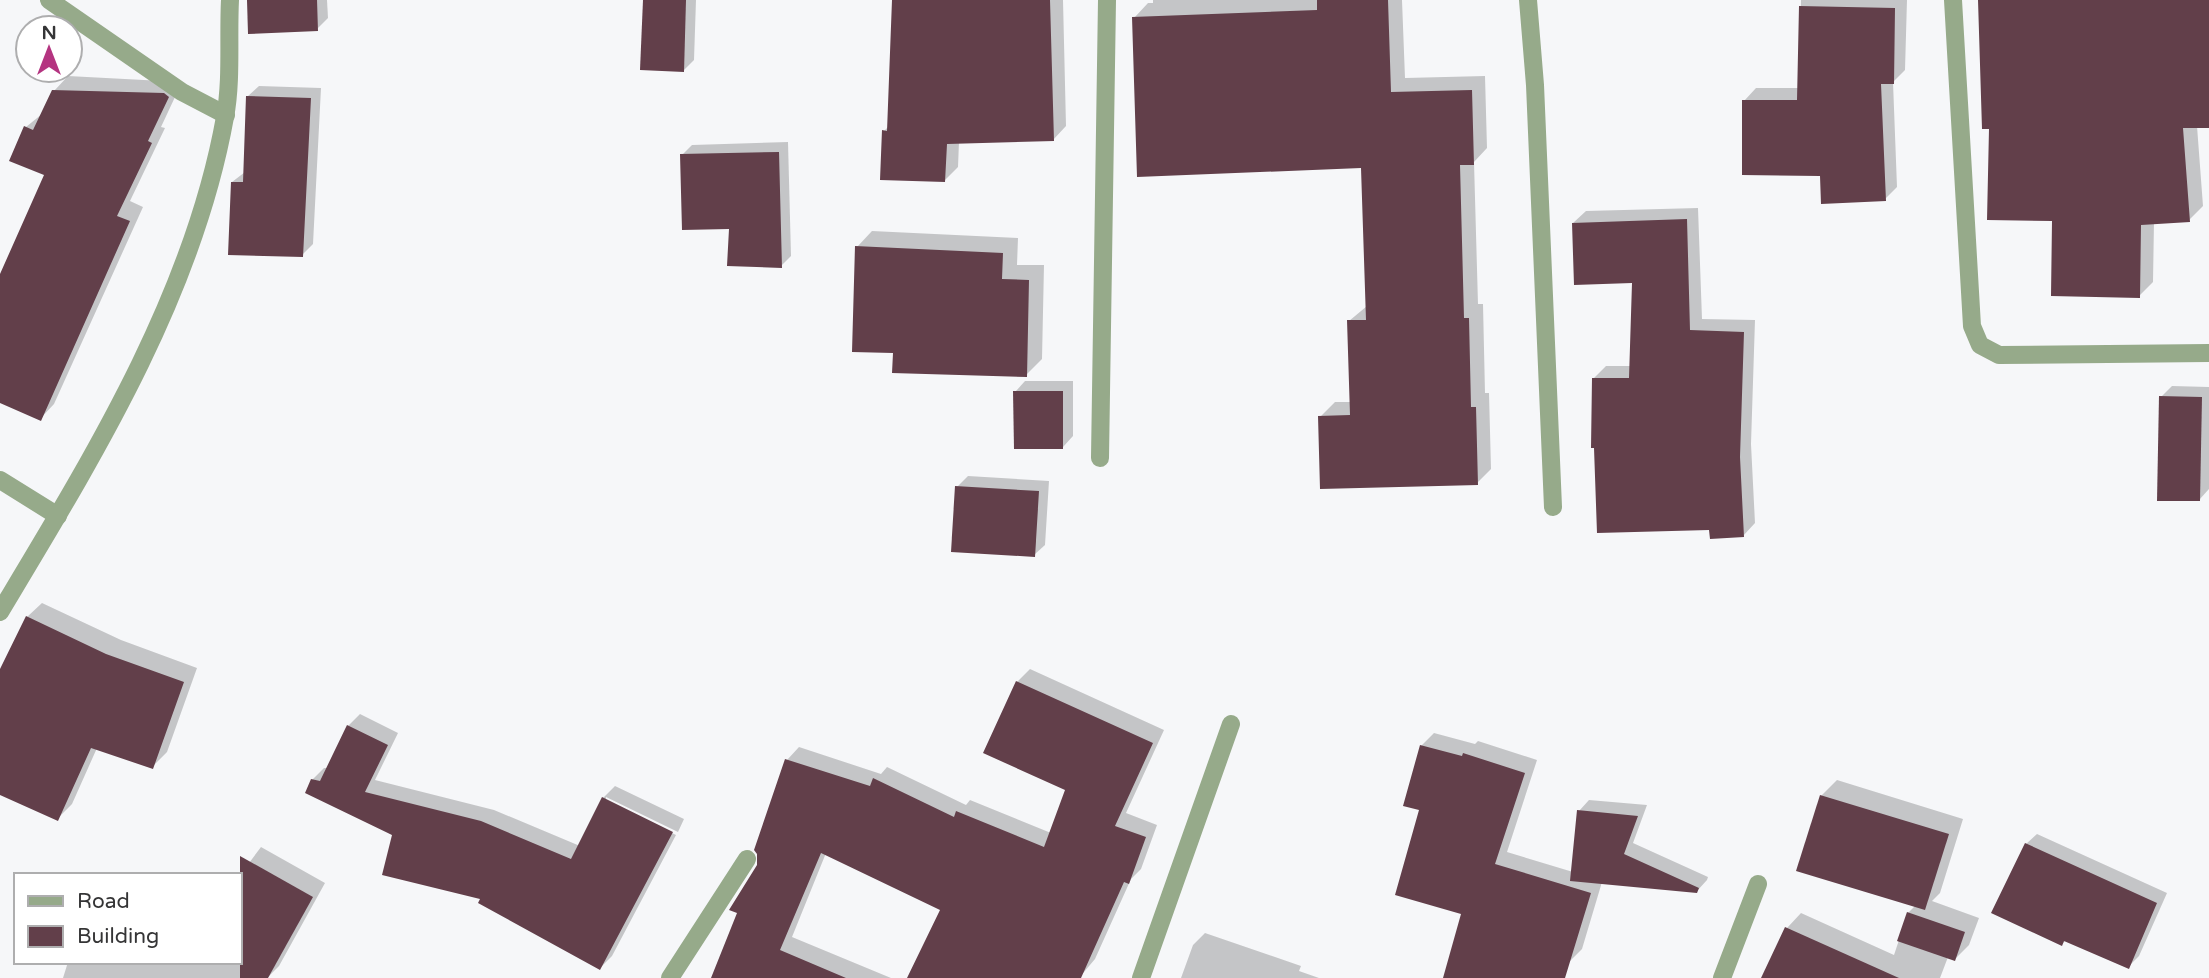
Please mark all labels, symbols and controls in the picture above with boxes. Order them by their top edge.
north arrow [14,14,84,84]
text: N [41,22,57,44]
legend [14,873,242,964]
text: Road [77,889,130,914]
text: Building [77,924,159,949]

